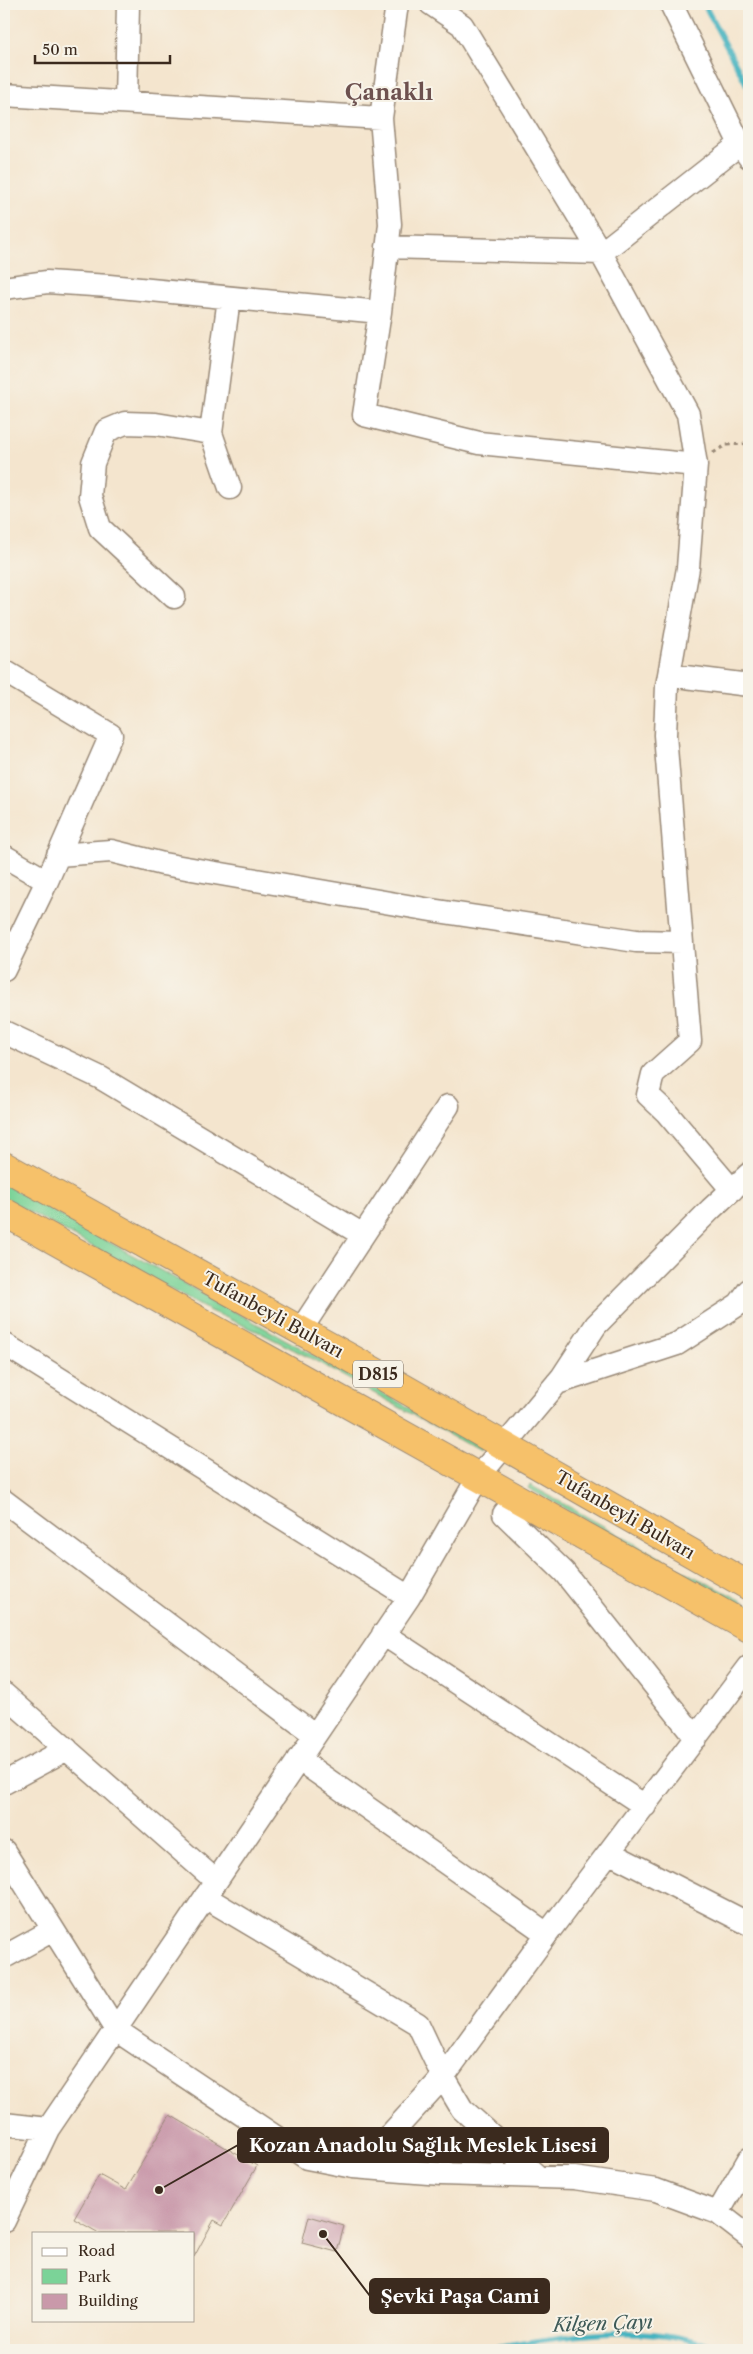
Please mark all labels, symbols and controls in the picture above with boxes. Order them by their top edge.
scale bar [35,32,170,64]
text: 50 m [42,40,78,59]
district label: Çanaklı [345,79,433,106]
street label: Tufanbeyli Bulvarı [199,1267,348,1363]
road number: D815 [353,1360,403,1388]
street label: Tufanbeyli Bulvarı [551,1466,699,1564]
callout: Kozan Anadolu Sağlık Meslek Lisesi [238,2128,608,2162]
text: Kozan Anadolu Sağlık Meslek Lisesi [249,2134,597,2157]
legend [32,2232,195,2322]
text: Road [78,2241,115,2260]
text: Park [78,2267,112,2286]
callout: Şevki Paşa Cami [370,2279,549,2313]
text: Şevki Paşa Cami [381,2285,540,2308]
text: Building [78,2291,138,2310]
water label: Kilgen Çayı [551,2310,654,2337]

